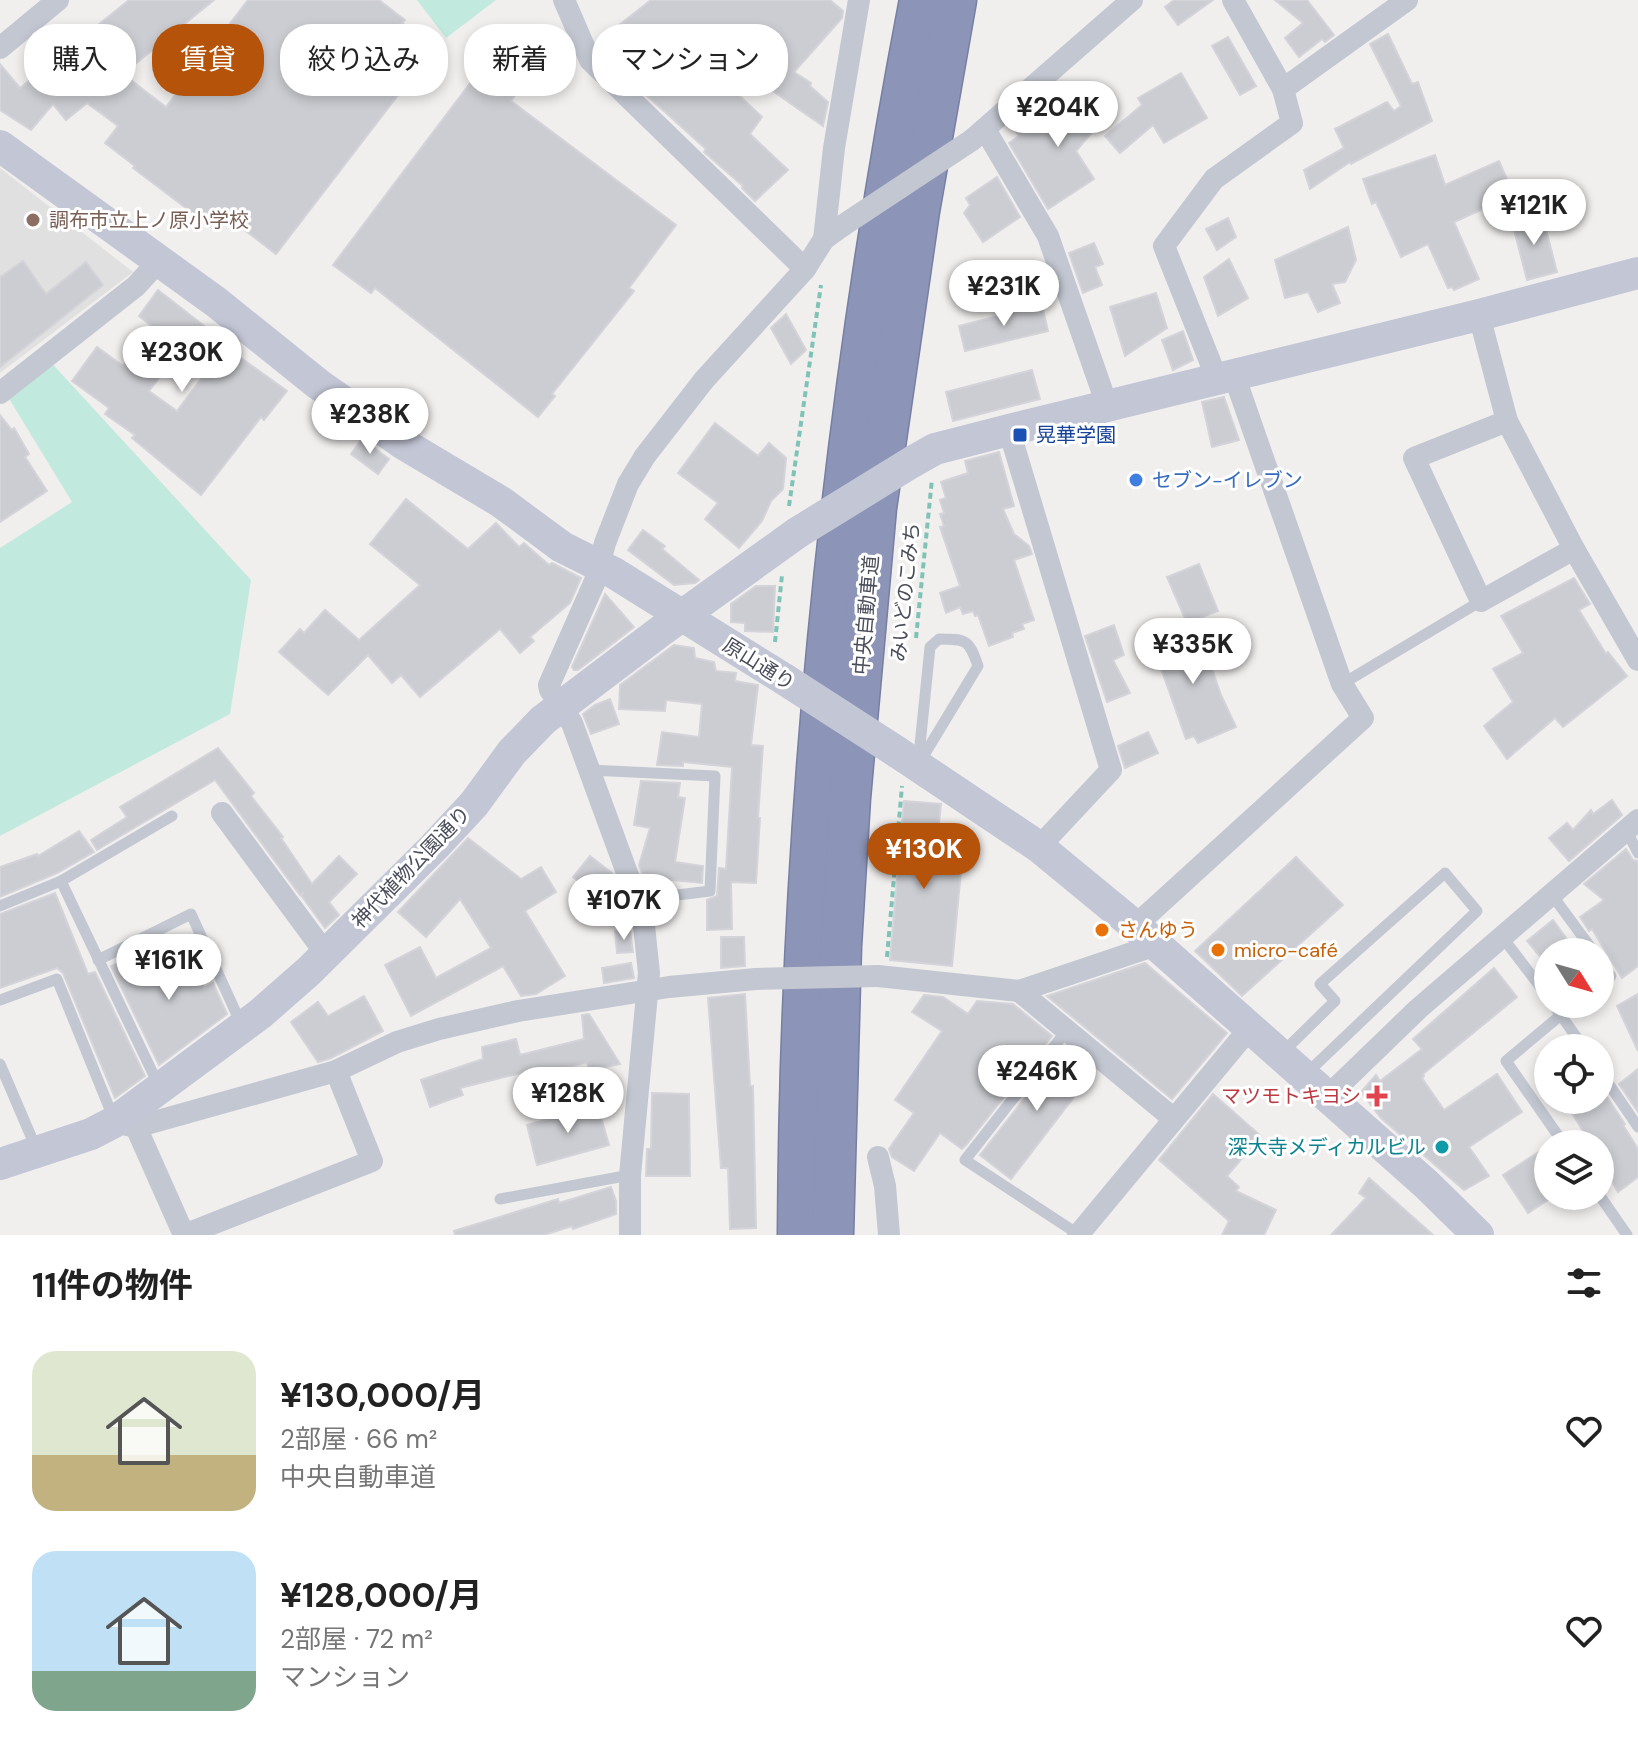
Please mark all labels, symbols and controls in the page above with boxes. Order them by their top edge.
chip: 購入 [24,24,136,96]
chip: 賃貸 [152,24,264,96]
chip: 絞り込み [280,24,448,96]
chip: 新着 [464,24,576,96]
chip: マンション [592,24,788,96]
pin: ¥204K [1002,81,1114,149]
text: ¥204K [1016,90,1100,124]
pin: ¥121K [1478,179,1590,247]
text: ¥121K [1500,188,1568,222]
place label: 調布市立上ノ原小学校 [49,207,249,233]
marker: 調布市立上ノ原小学校 [24,211,42,229]
pin: ¥231K [948,260,1060,328]
text: ¥231K [967,269,1041,303]
pin: ¥230K [126,326,238,394]
text: ¥230K [141,335,223,369]
pin: ¥238K [314,388,426,456]
text: ¥238K [329,397,411,431]
place label: 晃華学園 [1036,422,1116,448]
marker: 晃華学園 [1011,426,1029,444]
place label: セブン-イレブン [1152,467,1303,493]
marker: セブン-イレブン [1127,471,1145,489]
street label: みいどのこみち [885,521,925,663]
street label: 中央自動車道 [848,554,884,676]
pin: ¥335K [1137,618,1249,686]
text: ¥335K [1152,627,1234,661]
street label: 原山通り [718,632,800,696]
street label: 神代植物公園通り [346,800,476,934]
pin: ¥130K [868,823,980,891]
text: ¥130K [885,832,963,866]
pin: ¥107K [568,874,680,942]
text: ¥107K [586,883,662,917]
place label: さんゆう [1118,917,1198,943]
marker: さんゆう [1093,921,1111,939]
pin: ¥161K [113,934,225,1002]
place label: micro-café [1234,937,1338,963]
north arrow [1534,938,1614,1018]
map controls [1534,938,1614,1210]
marker: micro-café [1209,941,1227,959]
text: ¥161K [134,943,204,977]
button: locate [1534,1034,1614,1114]
pin: ¥246K [981,1045,1093,1113]
text: ¥246K [996,1054,1078,1088]
pin: ¥128K [512,1067,624,1135]
text: ¥128K [531,1076,605,1110]
place label: マツモトキヨシ [1221,1083,1361,1109]
marker: マツモトキヨシ [1368,1087,1386,1105]
button: layers [1534,1130,1614,1210]
place label: 深大寺メディカルビル [1227,1134,1426,1160]
marker: 深大寺メディカルビル [1433,1138,1451,1156]
icon: filters [1562,1261,1606,1305]
text: 11件の物件 [32,1263,193,1308]
text: ¥130,000/月 [280,1373,485,1418]
icon: home [96,1383,192,1479]
icon: heart [1562,1409,1606,1453]
text: 2部屋 · 66 m² [280,1422,437,1456]
text: 中央自動車道 [280,1460,436,1494]
text: ¥128,000/月 [280,1573,483,1618]
icon: home [96,1583,192,1679]
icon: heart [1562,1609,1606,1653]
text: 2部屋 · 72 m² [280,1622,433,1656]
text: マンション [280,1660,410,1694]

